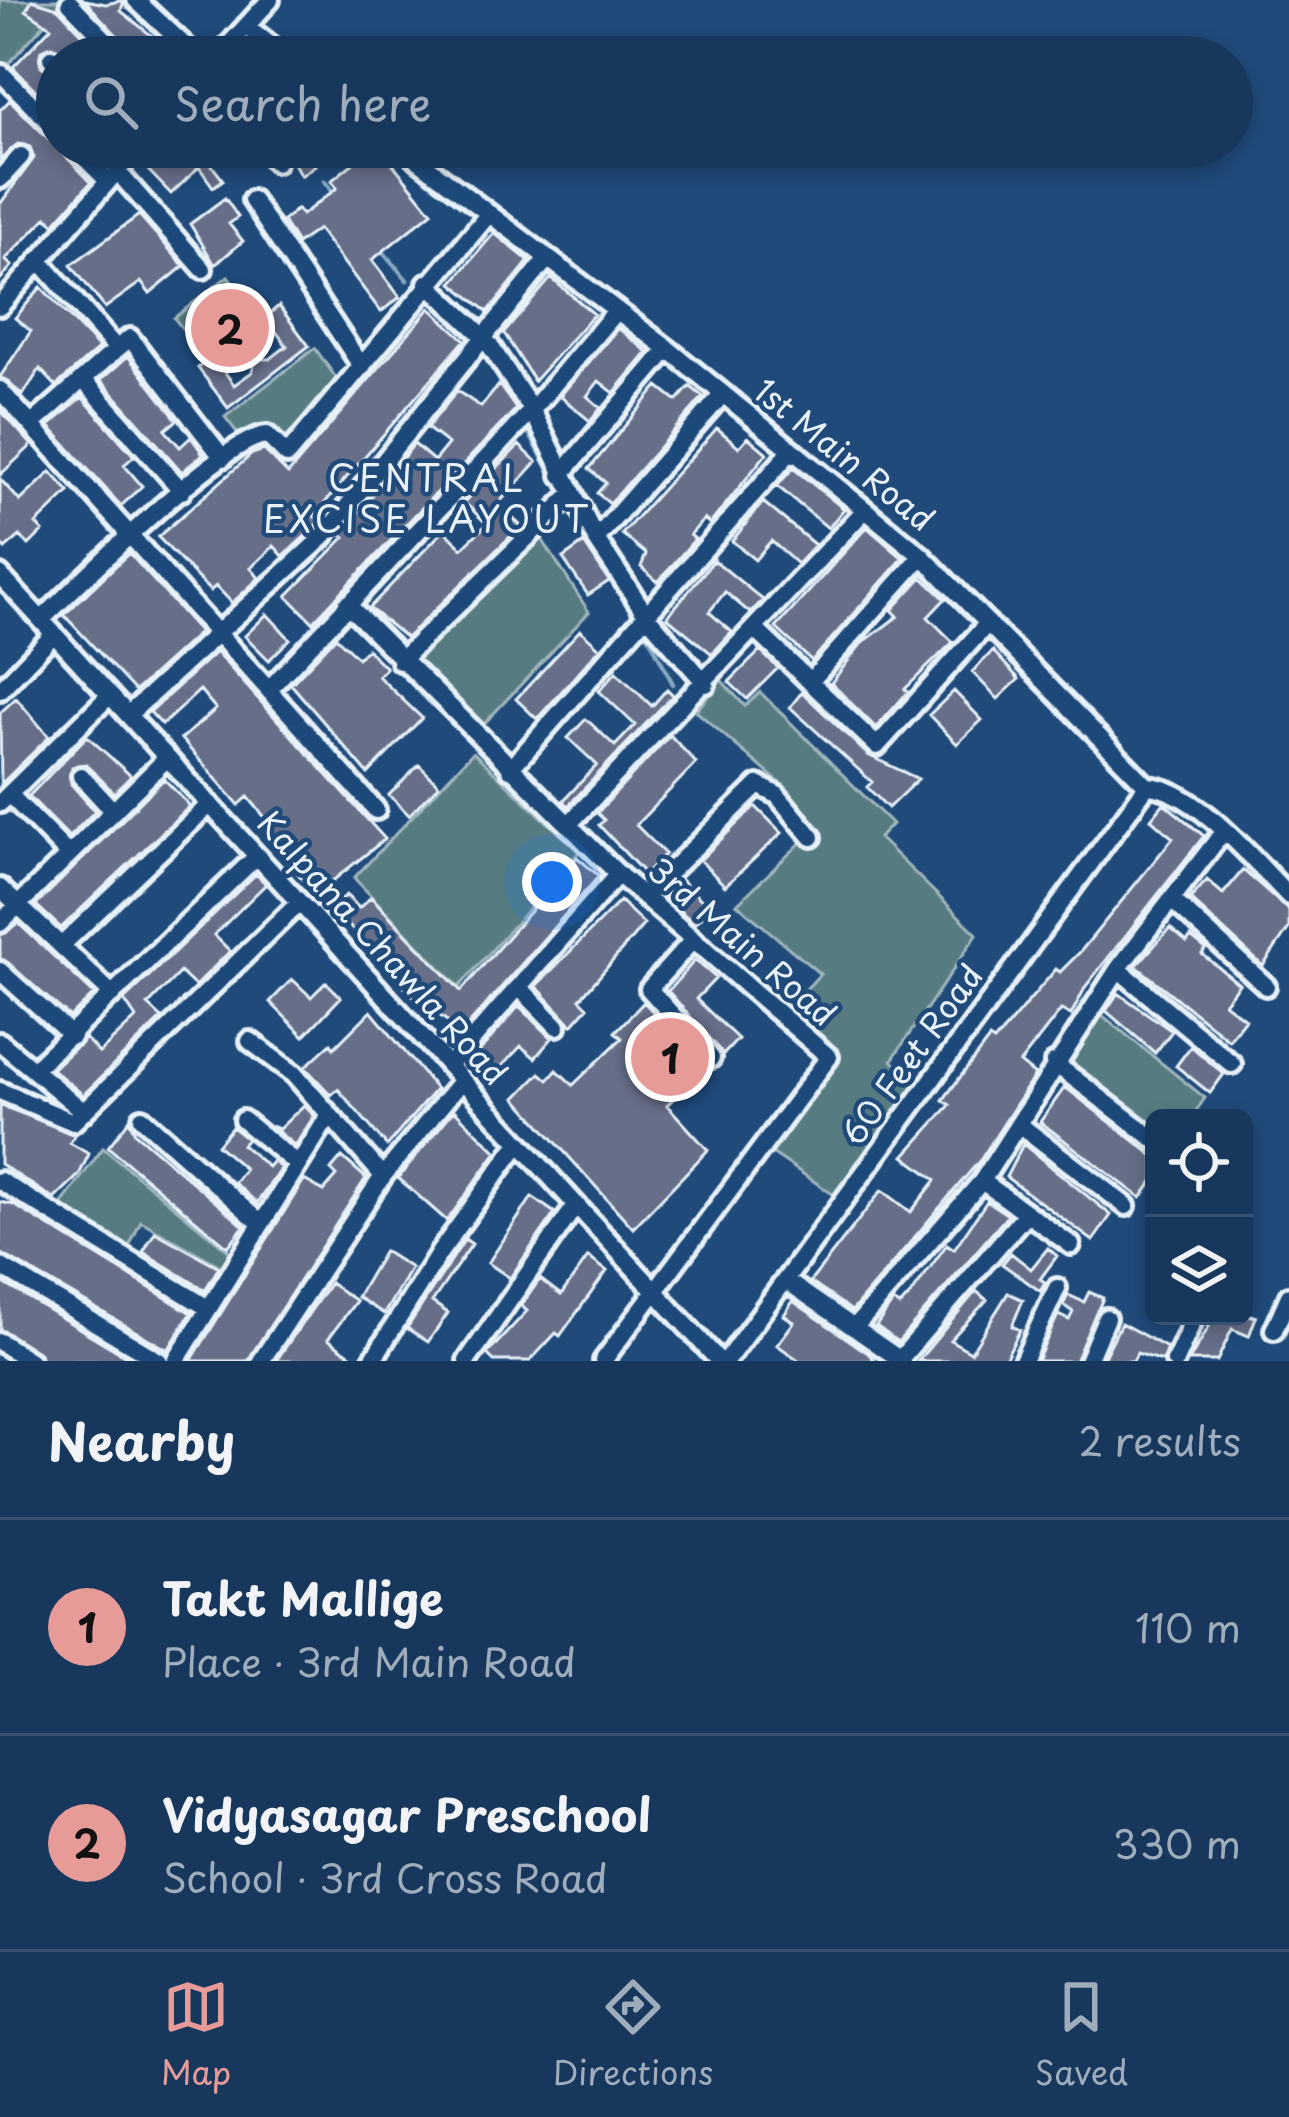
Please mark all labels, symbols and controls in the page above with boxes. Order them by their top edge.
search box [36,36,1253,168]
text: Search here [174,68,431,136]
icon: search [78,69,144,135]
pin: 2 [191,283,269,373]
street label: 1st Main Road [744,365,946,542]
district label: CENTRAL EXCISE LAYOUT [263,450,591,545]
street label: Kalpana Chawla Road [246,798,520,1095]
street label: 3rd Main Road [638,844,849,1037]
your location [522,852,582,912]
street label: 60 Feet Road [827,952,994,1155]
pin: 1 [631,1012,709,1102]
map controls [1145,1109,1253,1325]
button: locate [1145,1109,1253,1217]
button: layers [1145,1217,1253,1325]
text: Nearby [48,1401,235,1478]
text: 2 results [1079,1410,1241,1469]
text: Takt Mallige [162,1563,444,1631]
text: 1 [78,1597,96,1656]
text: 110 m [1135,1597,1241,1656]
text: Place · 3rd Main Road [162,1631,576,1690]
text: Vidyasagar Preschool [162,1779,651,1847]
text: 2 [73,1813,101,1872]
text: 330 m [1113,1813,1241,1872]
text: School · 3rd Cross Road [162,1847,608,1906]
tab: Map [161,1974,231,2096]
tab: Directions [553,1974,713,2096]
tab: Saved [1035,1974,1128,2096]

